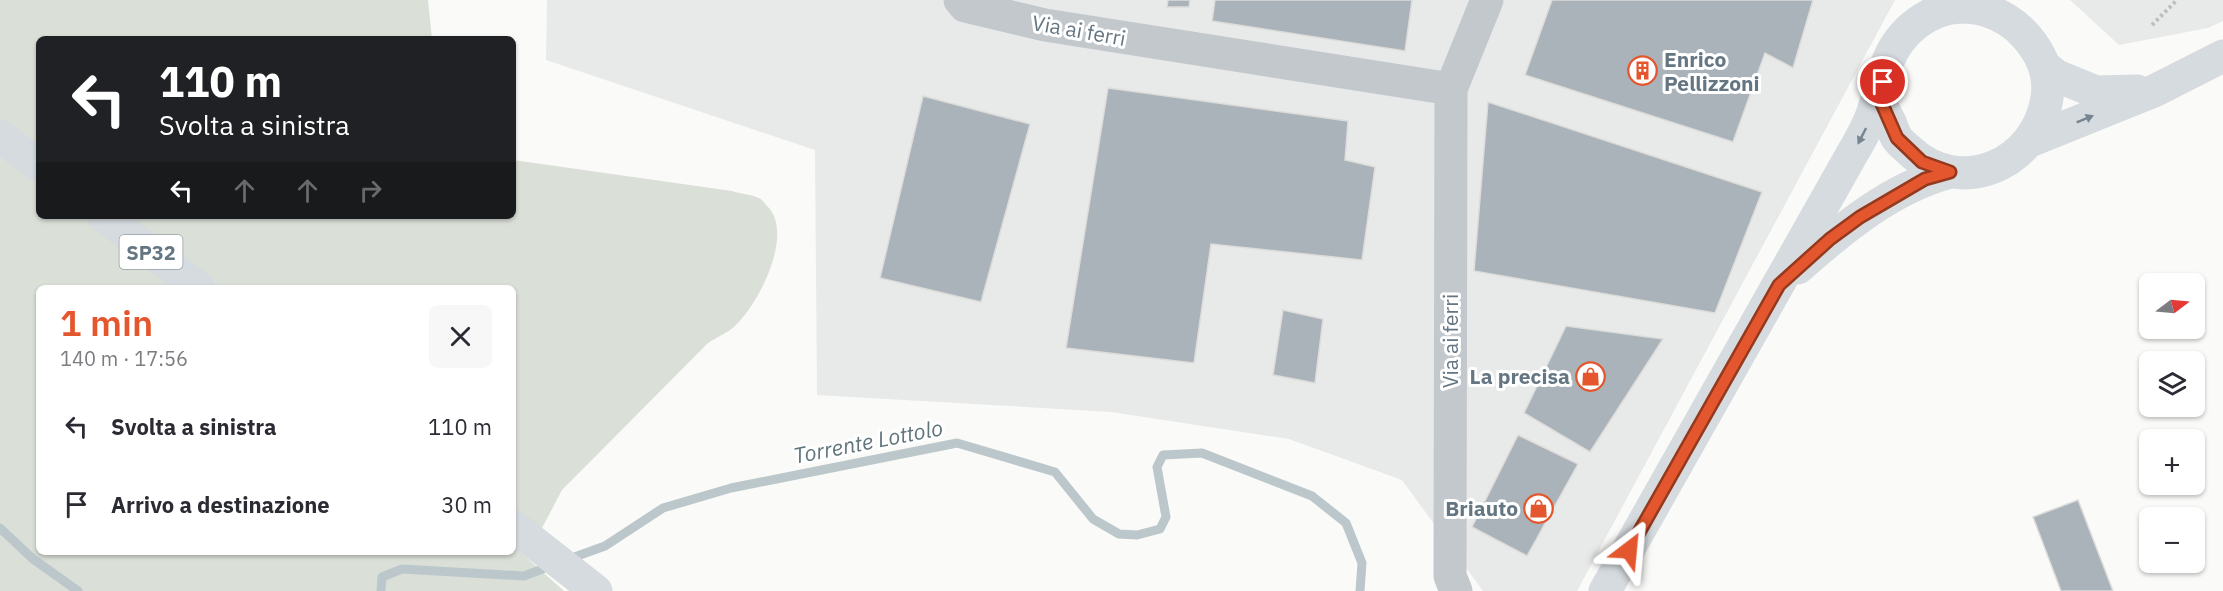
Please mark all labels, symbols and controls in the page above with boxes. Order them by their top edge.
street label: Via ai ferri [1030,8,1128,52]
place label: Enrico Pellizzoni [1664,45,1760,97]
text: 110 m [159,54,282,109]
building icon: Enrico Pellizzoni [1627,55,1659,87]
pin [1857,56,1908,107]
icon: left [60,60,138,138]
icon: arrive [1866,65,1899,98]
text: Svolta a sinistra [159,107,350,142]
one-way arrow [2076,114,2094,124]
one-way arrow [1857,128,1866,145]
icon: left [165,174,198,207]
icon: ahead [228,174,261,207]
icon: ahead [291,174,324,207]
icon: right [354,174,387,207]
road number: SP32 [120,235,182,269]
north arrow [2139,273,2205,339]
map controls [2139,273,2205,573]
street label: Via ai ferri [1436,294,1464,388]
text: 1 min [60,299,153,346]
button: close [429,305,492,368]
text: 140 m · 17:56 [60,345,188,372]
button: layers [2139,351,2205,417]
shop icon: La precisa [1575,360,1607,392]
place label: La precisa [1470,362,1570,390]
icon: left [60,410,93,443]
text: Svolta a sinistra [111,412,276,441]
text: 110 m [428,412,492,441]
water label: Torrente Lottolo [791,412,945,470]
button: + [2139,429,2205,495]
icon: arrive [60,488,93,521]
text: Arrivo a destinazione [111,490,330,519]
text: 30 m [441,490,492,519]
shop icon: Briauto [1523,492,1555,524]
place label: Briauto [1445,494,1518,522]
button: − [2139,507,2205,573]
position arrow [1597,518,1661,582]

